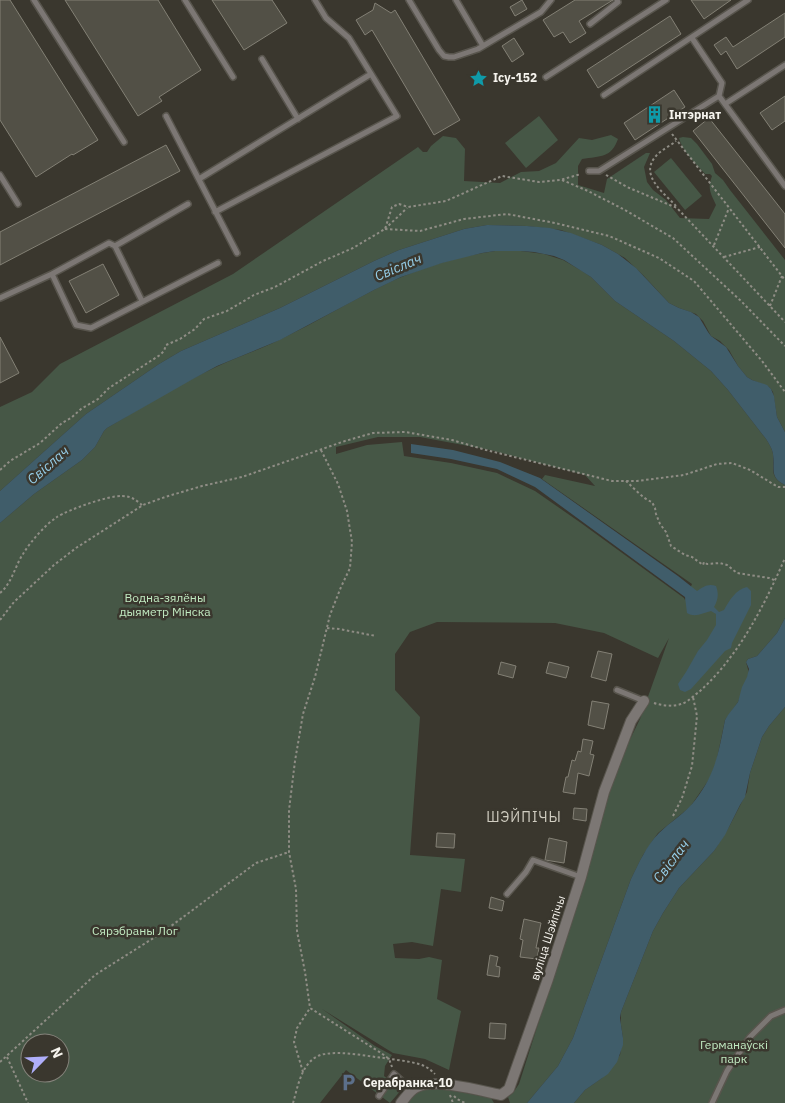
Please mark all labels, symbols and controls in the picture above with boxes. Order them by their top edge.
place icon: Ісу-152 [469,68,489,88]
place label: Ісу-152 [493,70,537,85]
building icon: Інтэрнат [645,105,665,125]
place label: Інтэрнат [669,107,721,122]
water label: Свіслач [372,249,424,285]
water label: Свіслач [23,442,73,488]
park label: Водна-зялёны дыяметр Мінска [119,590,211,619]
district label: ШЭЙПІЧЫ [486,807,562,826]
water label: Свіслач [649,836,693,886]
street label: вуліца Шэйпічы [527,894,568,982]
park label: Сярэбраны Лог [92,923,178,938]
north arrow [20,1033,70,1083]
park label: Германаўскі парк [700,1037,768,1066]
text: N [47,1044,67,1061]
parking icon: Серабранка-10 [339,1073,359,1093]
place label: Серабранка-10 [363,1075,453,1090]

